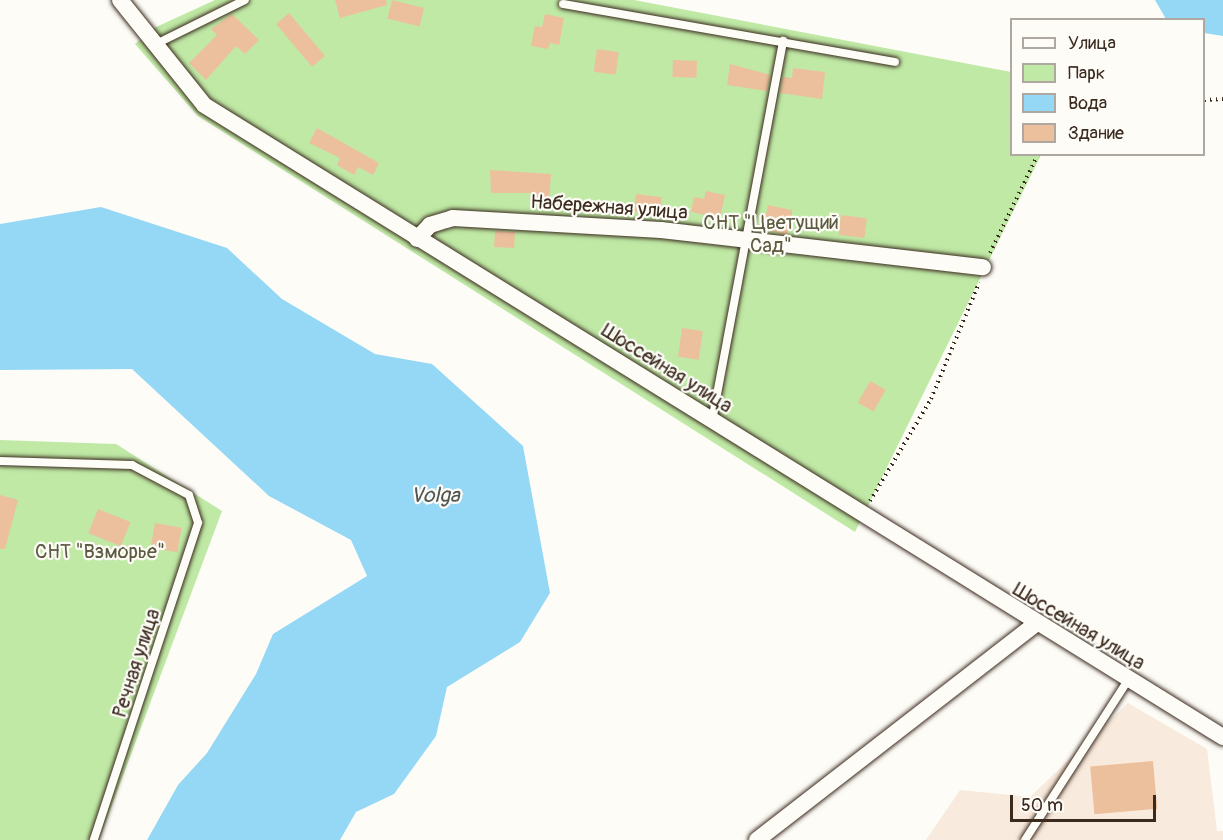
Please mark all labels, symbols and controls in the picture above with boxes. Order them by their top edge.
legend [1010,18,1205,156]
text: Улица [1068,32,1116,55]
text: Парк [1068,62,1105,85]
text: Вода [1068,92,1107,115]
text: Здание [1068,122,1124,145]
street label: Набережная улица [530,190,688,224]
park label: СНТ "Цветущий Сад" [703,211,839,258]
street label: Шоссейная улица [597,318,737,418]
water label: Volga [410,483,460,509]
park label: СНТ "Взморье" [35,539,165,563]
street label: Шоссейная улица [1009,577,1149,675]
street label: Речная улица [107,606,165,720]
scale bar [1013,783,1158,821]
text: 50 m [1021,794,1063,817]

